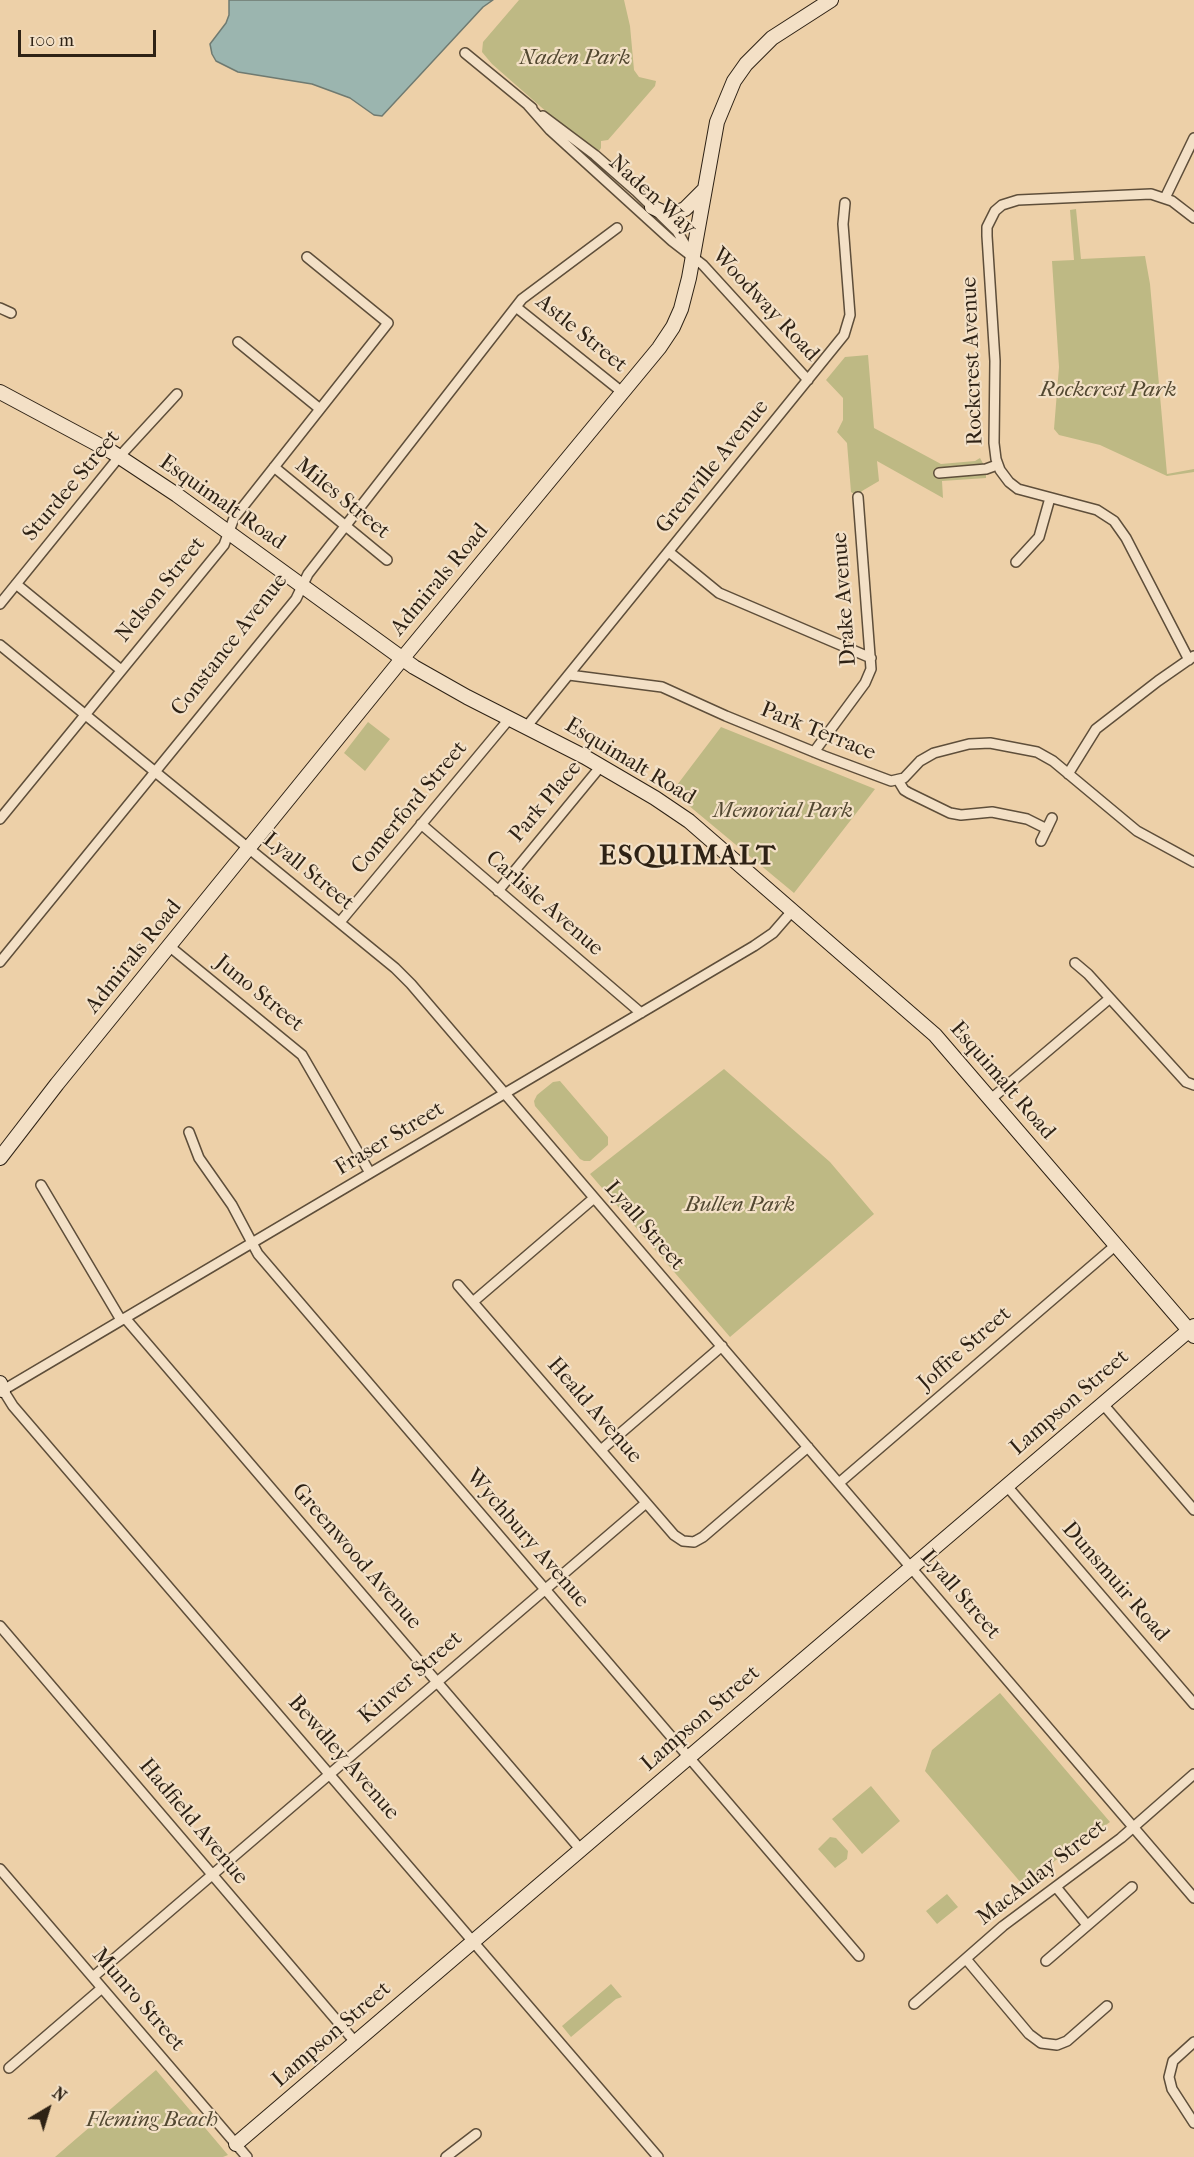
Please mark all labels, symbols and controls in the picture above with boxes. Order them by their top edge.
scale bar [21,18,159,56]
text: 100 m [29,30,74,51]
park label: Naden Park [519,46,631,72]
street label: Naden Way [603,150,701,242]
street label: Woodway Road [706,243,824,367]
street label: Rockcrest Avenue [957,276,989,446]
street label: Astle Street [530,289,632,379]
park label: Rockcrest Park [1040,378,1176,404]
street label: Grenville Avenue [651,395,775,539]
street label: Sturdee Street [18,425,126,547]
street label: Esquimalt Road [154,450,290,556]
street label: Miles Street [289,453,395,545]
street label: Admirals Road [385,518,495,642]
street label: Drake Avenue [827,531,863,667]
street label: Nelson Street [111,532,211,648]
street label: Constance Avenue [166,568,294,722]
street label: Park Terrace [757,697,879,767]
street label: Esquimalt Road [560,713,700,811]
street label: Comerford Street [347,736,473,880]
street label: Park Place [504,756,588,848]
park label: Memorial Park [713,799,853,825]
street label: Lyall Street [257,827,359,917]
district label: ESQUIMALT [599,840,777,874]
street label: Carlisle Avenue [480,846,608,962]
street label: Admirals Road [80,895,188,1019]
street label: Juno Street [209,950,309,1038]
street label: Esquimalt Road [944,1017,1060,1145]
street label: Fraser Street [331,1096,449,1182]
street label: Lyall Street [598,1176,690,1276]
park label: Bullen Park [685,1193,795,1219]
street label: Joffre Street [913,1301,1017,1397]
street label: Lampson Street [1005,1344,1135,1462]
street label: Heald Avenue [541,1353,647,1469]
street label: Wychbury Avenue [460,1464,594,1614]
street label: Greenwood Avenue [285,1479,427,1635]
street label: Dunsmuir Road [1056,1517,1174,1647]
street label: Lyall Street [914,1545,1006,1645]
street label: Kinver Street [354,1626,468,1730]
street label: Lampson Street [636,1660,766,1778]
street label: Bewdley Avenue [282,1690,404,1826]
street label: Hadfield Avenue [133,1754,253,1890]
street label: MacAulay Street [972,1814,1112,1932]
street label: Munro Street [86,1943,190,2057]
street label: Lampson Street [267,1976,397,2094]
north arrow [18,2079,78,2139]
text: N [49,2083,70,2106]
park label: Fleming Beach [86,2108,218,2134]

